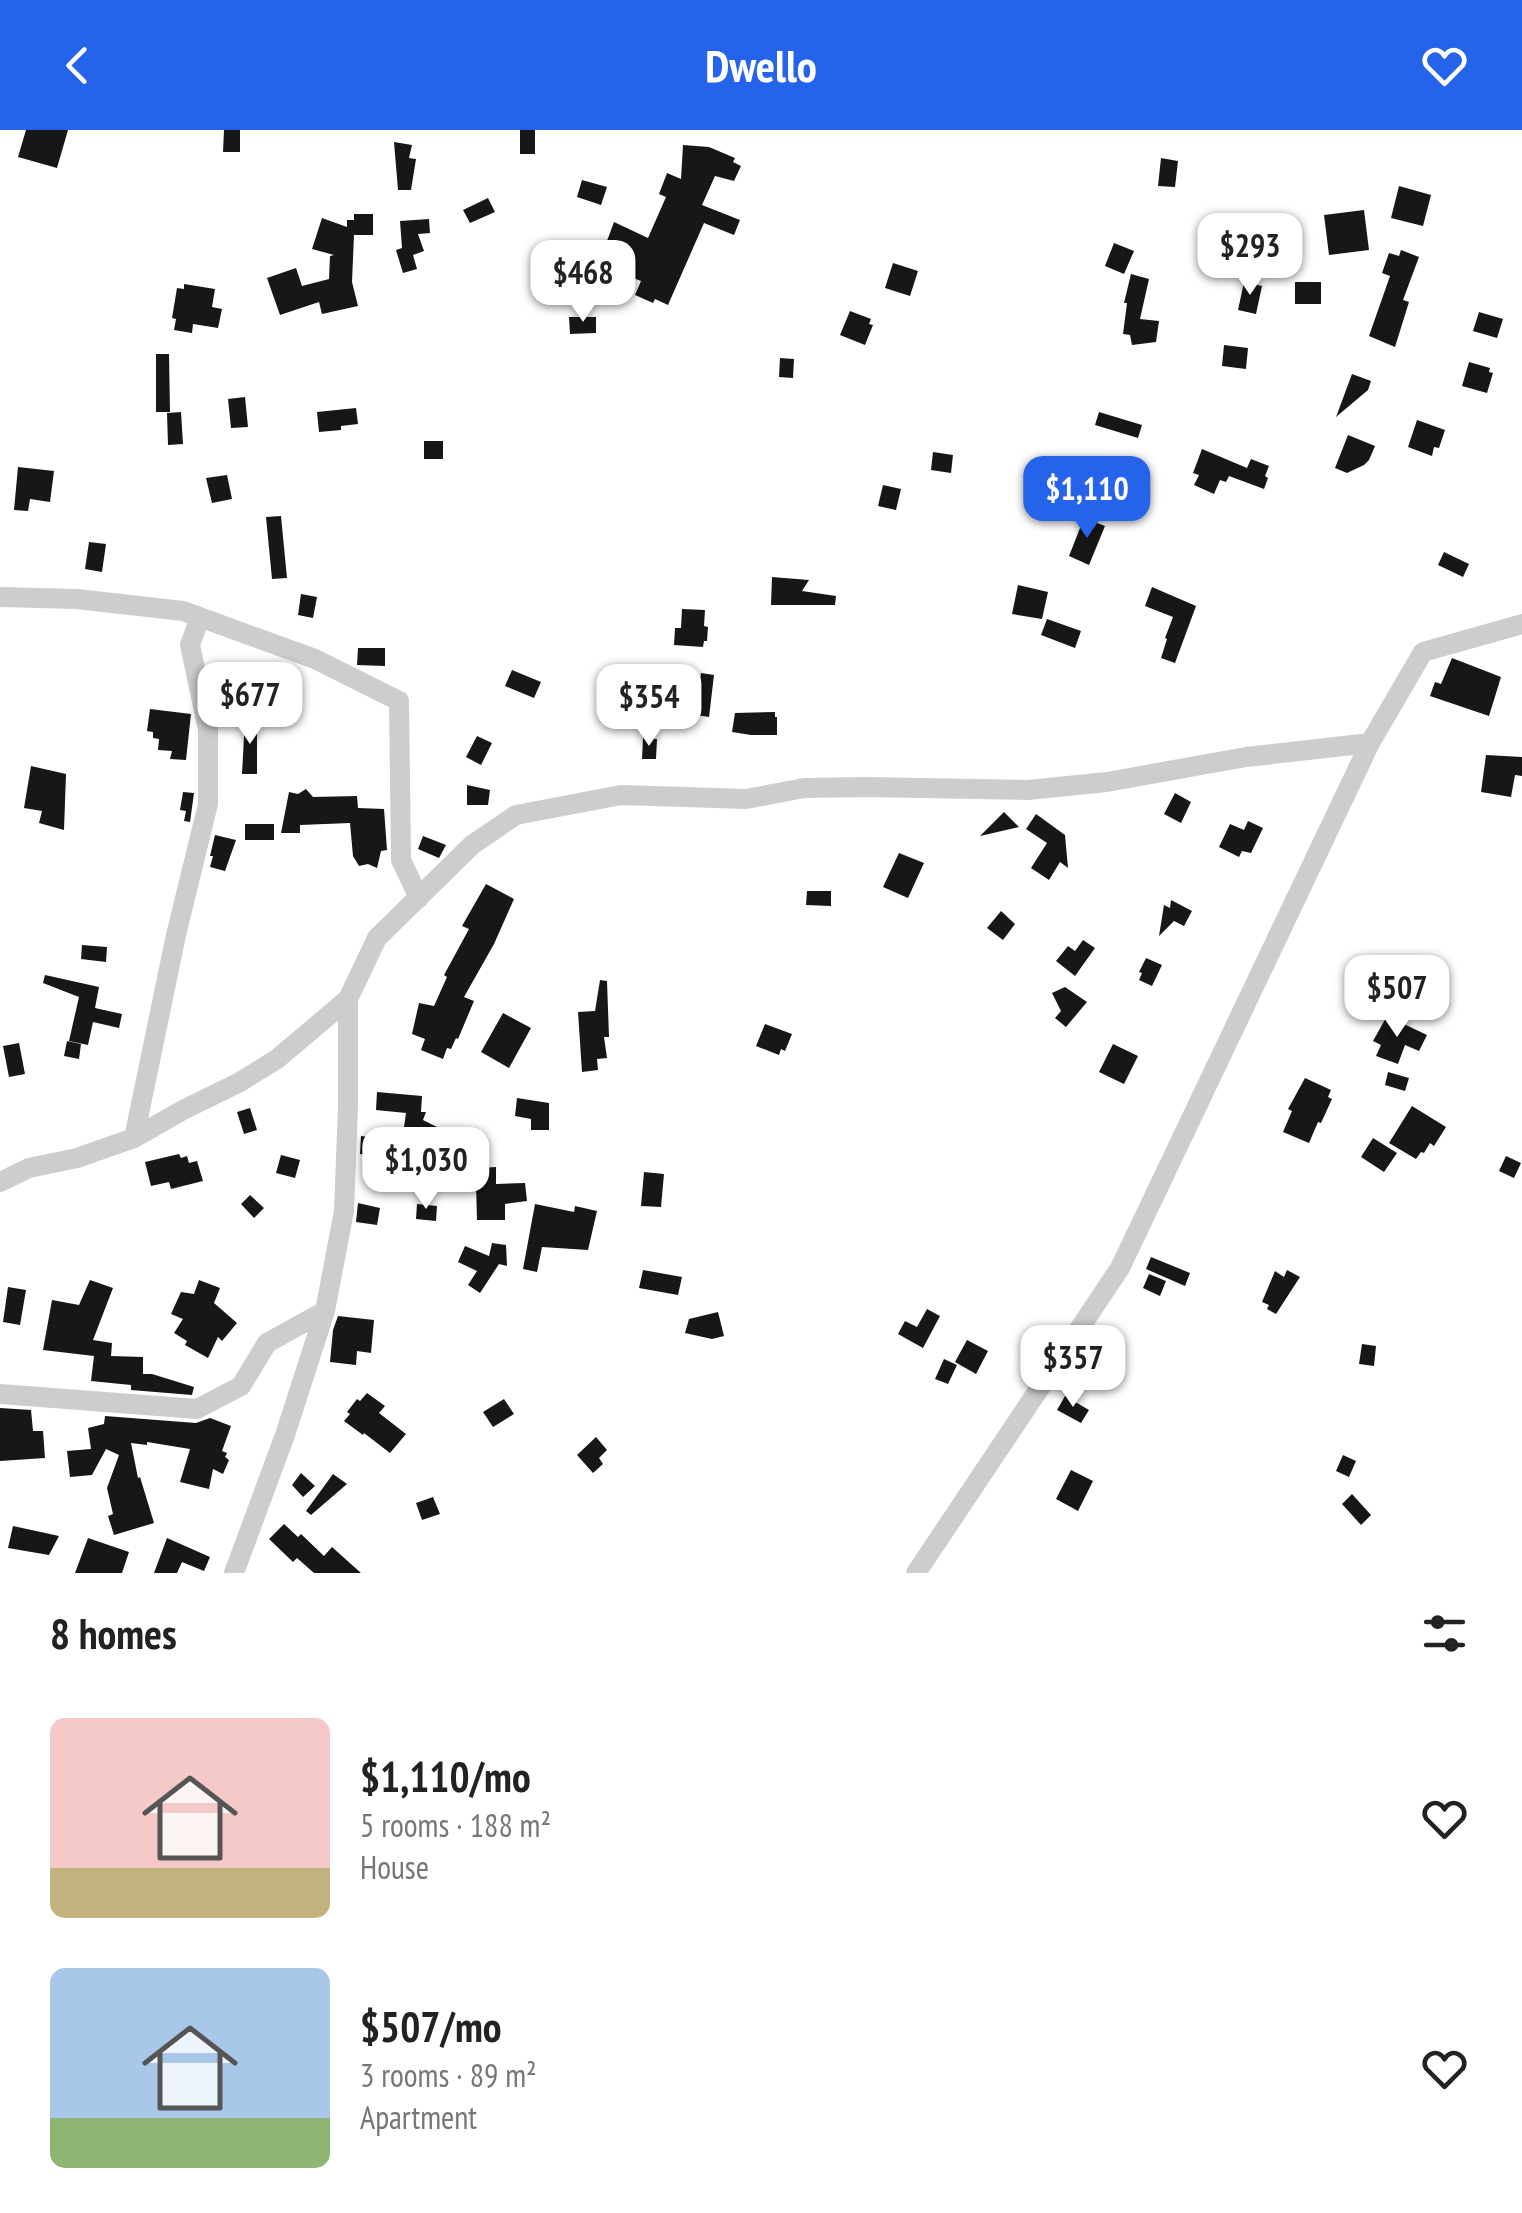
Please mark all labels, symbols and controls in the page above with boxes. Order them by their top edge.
text: Dwello [705,36,817,94]
icon: back [50,38,105,93]
icon: heart [1417,38,1472,93]
pin: $293 [1191,213,1309,298]
text: $293 [1219,224,1281,266]
pin: $468 [524,240,642,325]
text: $468 [552,251,614,293]
pin: $1,110 [1006,456,1168,541]
text: $1,110 [1045,467,1129,509]
pin: $677 [191,662,309,747]
pin: $354 [590,664,708,749]
text: $677 [219,673,281,715]
text: $354 [618,675,680,717]
pin: $507 [1338,955,1456,1040]
text: $507 [1366,966,1428,1008]
pin: $1,030 [345,1127,507,1212]
text: $1,030 [384,1138,468,1180]
pin: $357 [1014,1325,1132,1410]
text: $357 [1042,1336,1104,1378]
text: 8 homes [50,1606,177,1661]
icon: filters [1417,1606,1472,1661]
text: $1,110/mo [360,1749,531,1804]
icon: home [130,1758,250,1878]
icon: heart [1417,1791,1472,1846]
text: 5 rooms · 188 m² [360,1804,551,1846]
text: House [360,1846,429,1888]
text: $507/mo [360,1999,502,2054]
icon: home [130,2008,250,2128]
icon: heart [1417,2041,1472,2096]
text: 3 rooms · 89 m² [360,2054,537,2096]
text: Apartment [360,2096,477,2138]

